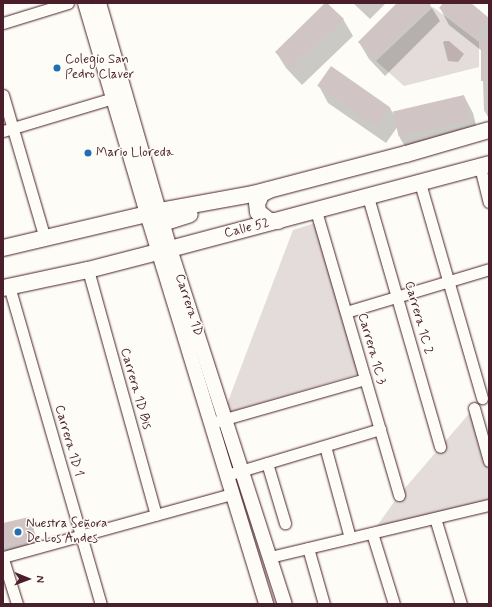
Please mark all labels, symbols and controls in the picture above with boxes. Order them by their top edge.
place label: Colegio San Pedro Claver [65,53,134,84]
marker: Colegio San Pedro Claver [52,63,62,73]
place label: Mario Lloreda [96,145,173,161]
marker: Mario Lloreda [83,148,93,158]
street label: Calle 52 [223,216,271,242]
street label: Carrera 1D [171,272,205,338]
street label: Carrera 1C 2 [400,280,436,356]
street label: Carrera 1C 3 [353,311,389,387]
street label: Carrera 1D Bis [116,346,154,432]
street label: Carrera 1D 1 [50,403,86,479]
place label: Nuestra Señora De Los Andes [26,517,108,548]
marker: Nuestra Señora De Los Andes [13,527,23,537]
north arrow [8,559,48,599]
text: N [33,575,47,583]

